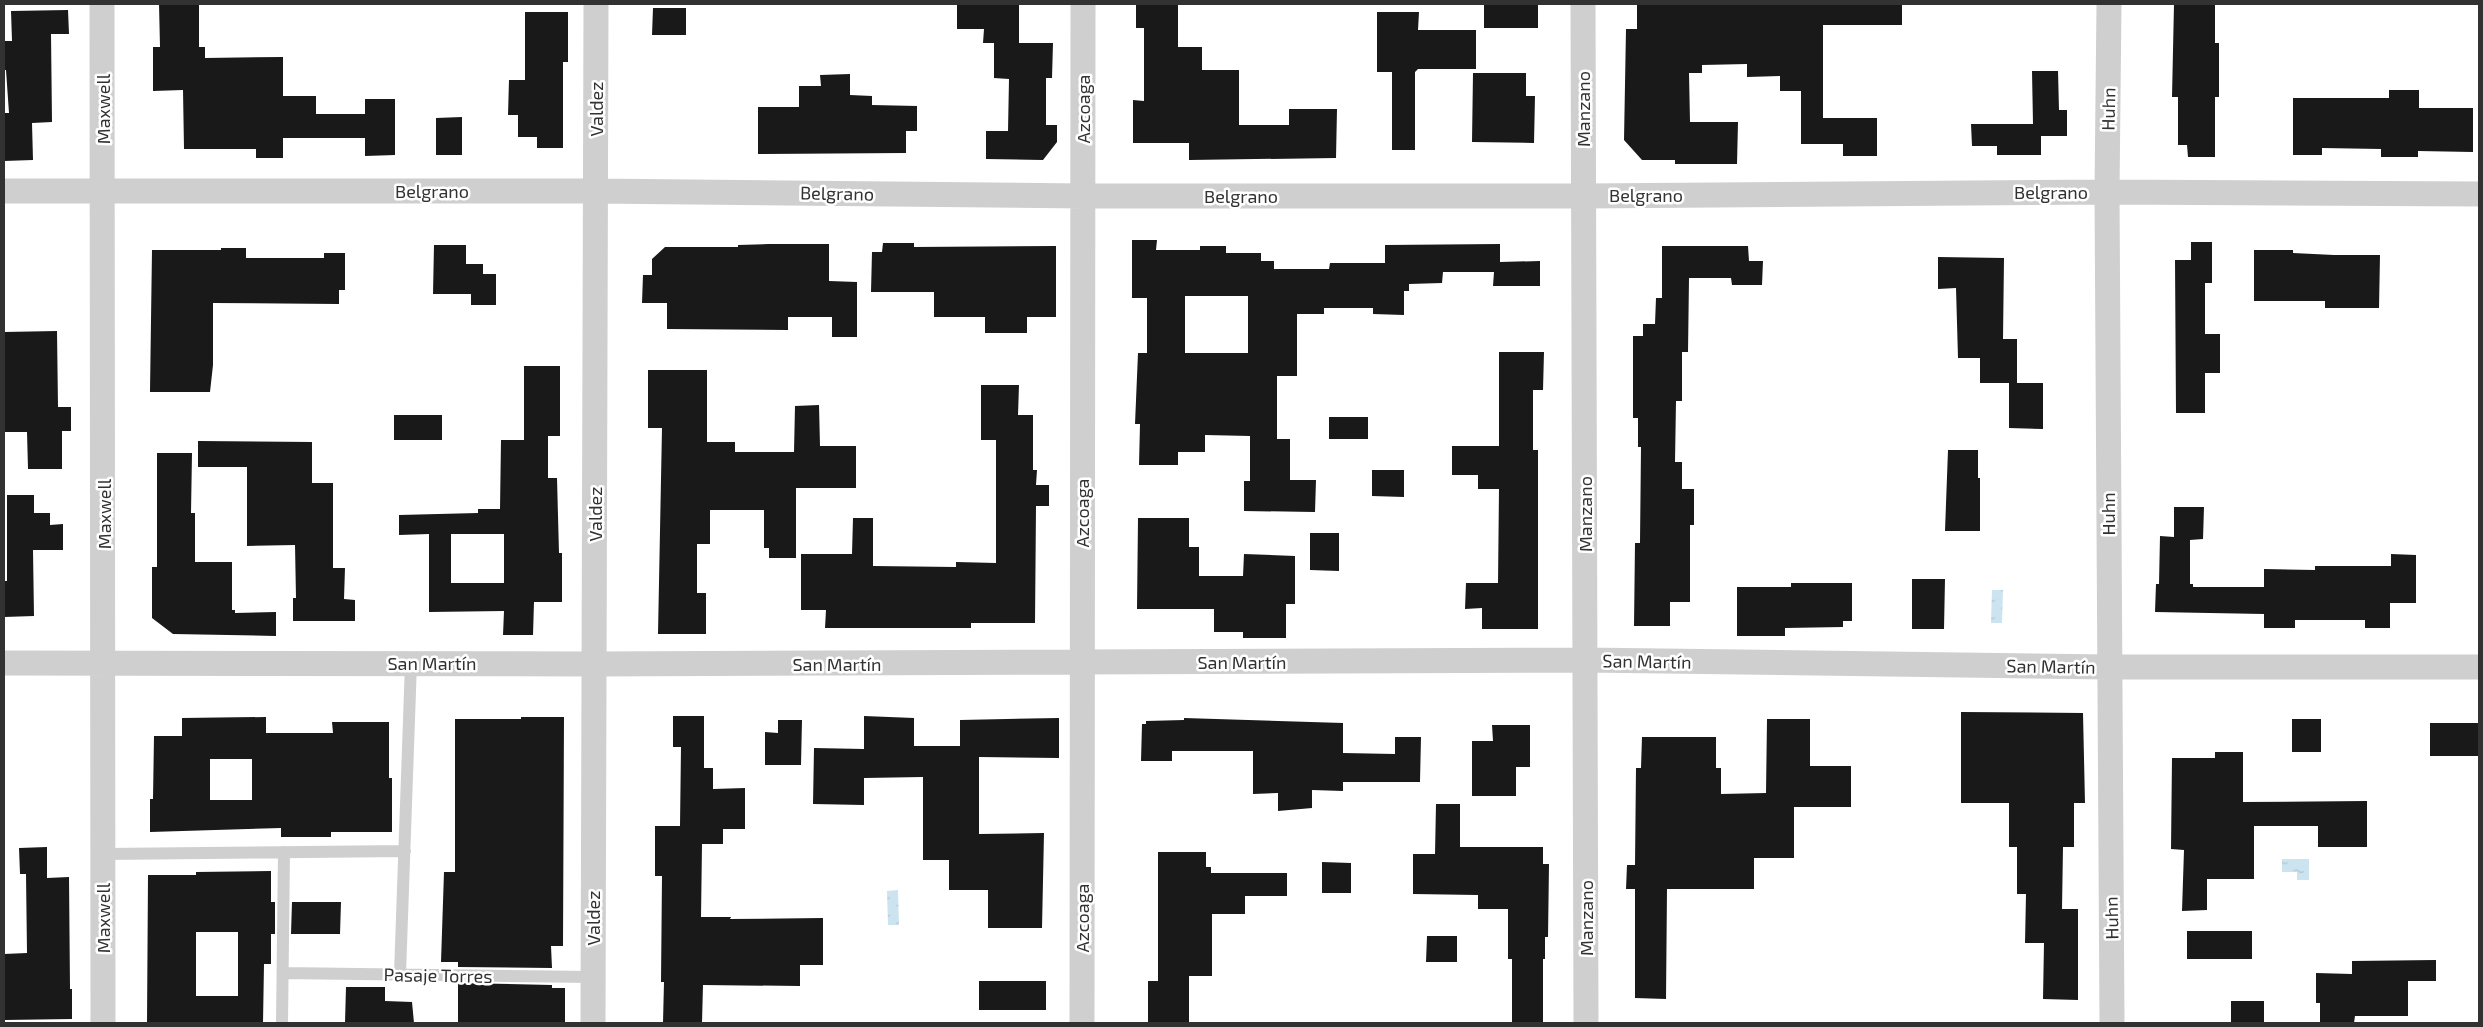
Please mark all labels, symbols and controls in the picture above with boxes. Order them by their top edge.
street label: Manzano [1572,71,1594,147]
street label: Maxwell [92,73,114,144]
street label: Azcoaga [1072,75,1094,143]
street label: Valdez [585,82,607,136]
street label: Huhn [2097,87,2119,131]
street label: Belgrano [395,180,469,202]
street label: Belgrano [800,181,874,205]
street label: Belgrano [2014,181,2088,203]
street label: Belgrano [1609,184,1683,206]
street label: Belgrano [1204,185,1278,207]
street label: Manzano [1574,476,1596,552]
street label: Maxwell [93,478,115,549]
street label: Azcoaga [1071,479,1093,547]
street label: Valdez [584,487,606,541]
street label: Huhn [2097,492,2119,536]
street label: San Martín [1602,649,1692,673]
street label: San Martín [1197,651,1287,673]
street label: San Martín [387,652,477,674]
street label: San Martín [792,653,882,675]
street label: San Martín [2006,654,2096,678]
street label: Manzano [1575,880,1597,956]
street label: Maxwell [92,882,114,953]
street label: Azcoaga [1071,884,1093,952]
street label: Valdez [582,891,604,945]
street label: Huhn [2100,896,2122,940]
street label: Pasaje Torres [383,963,493,987]

